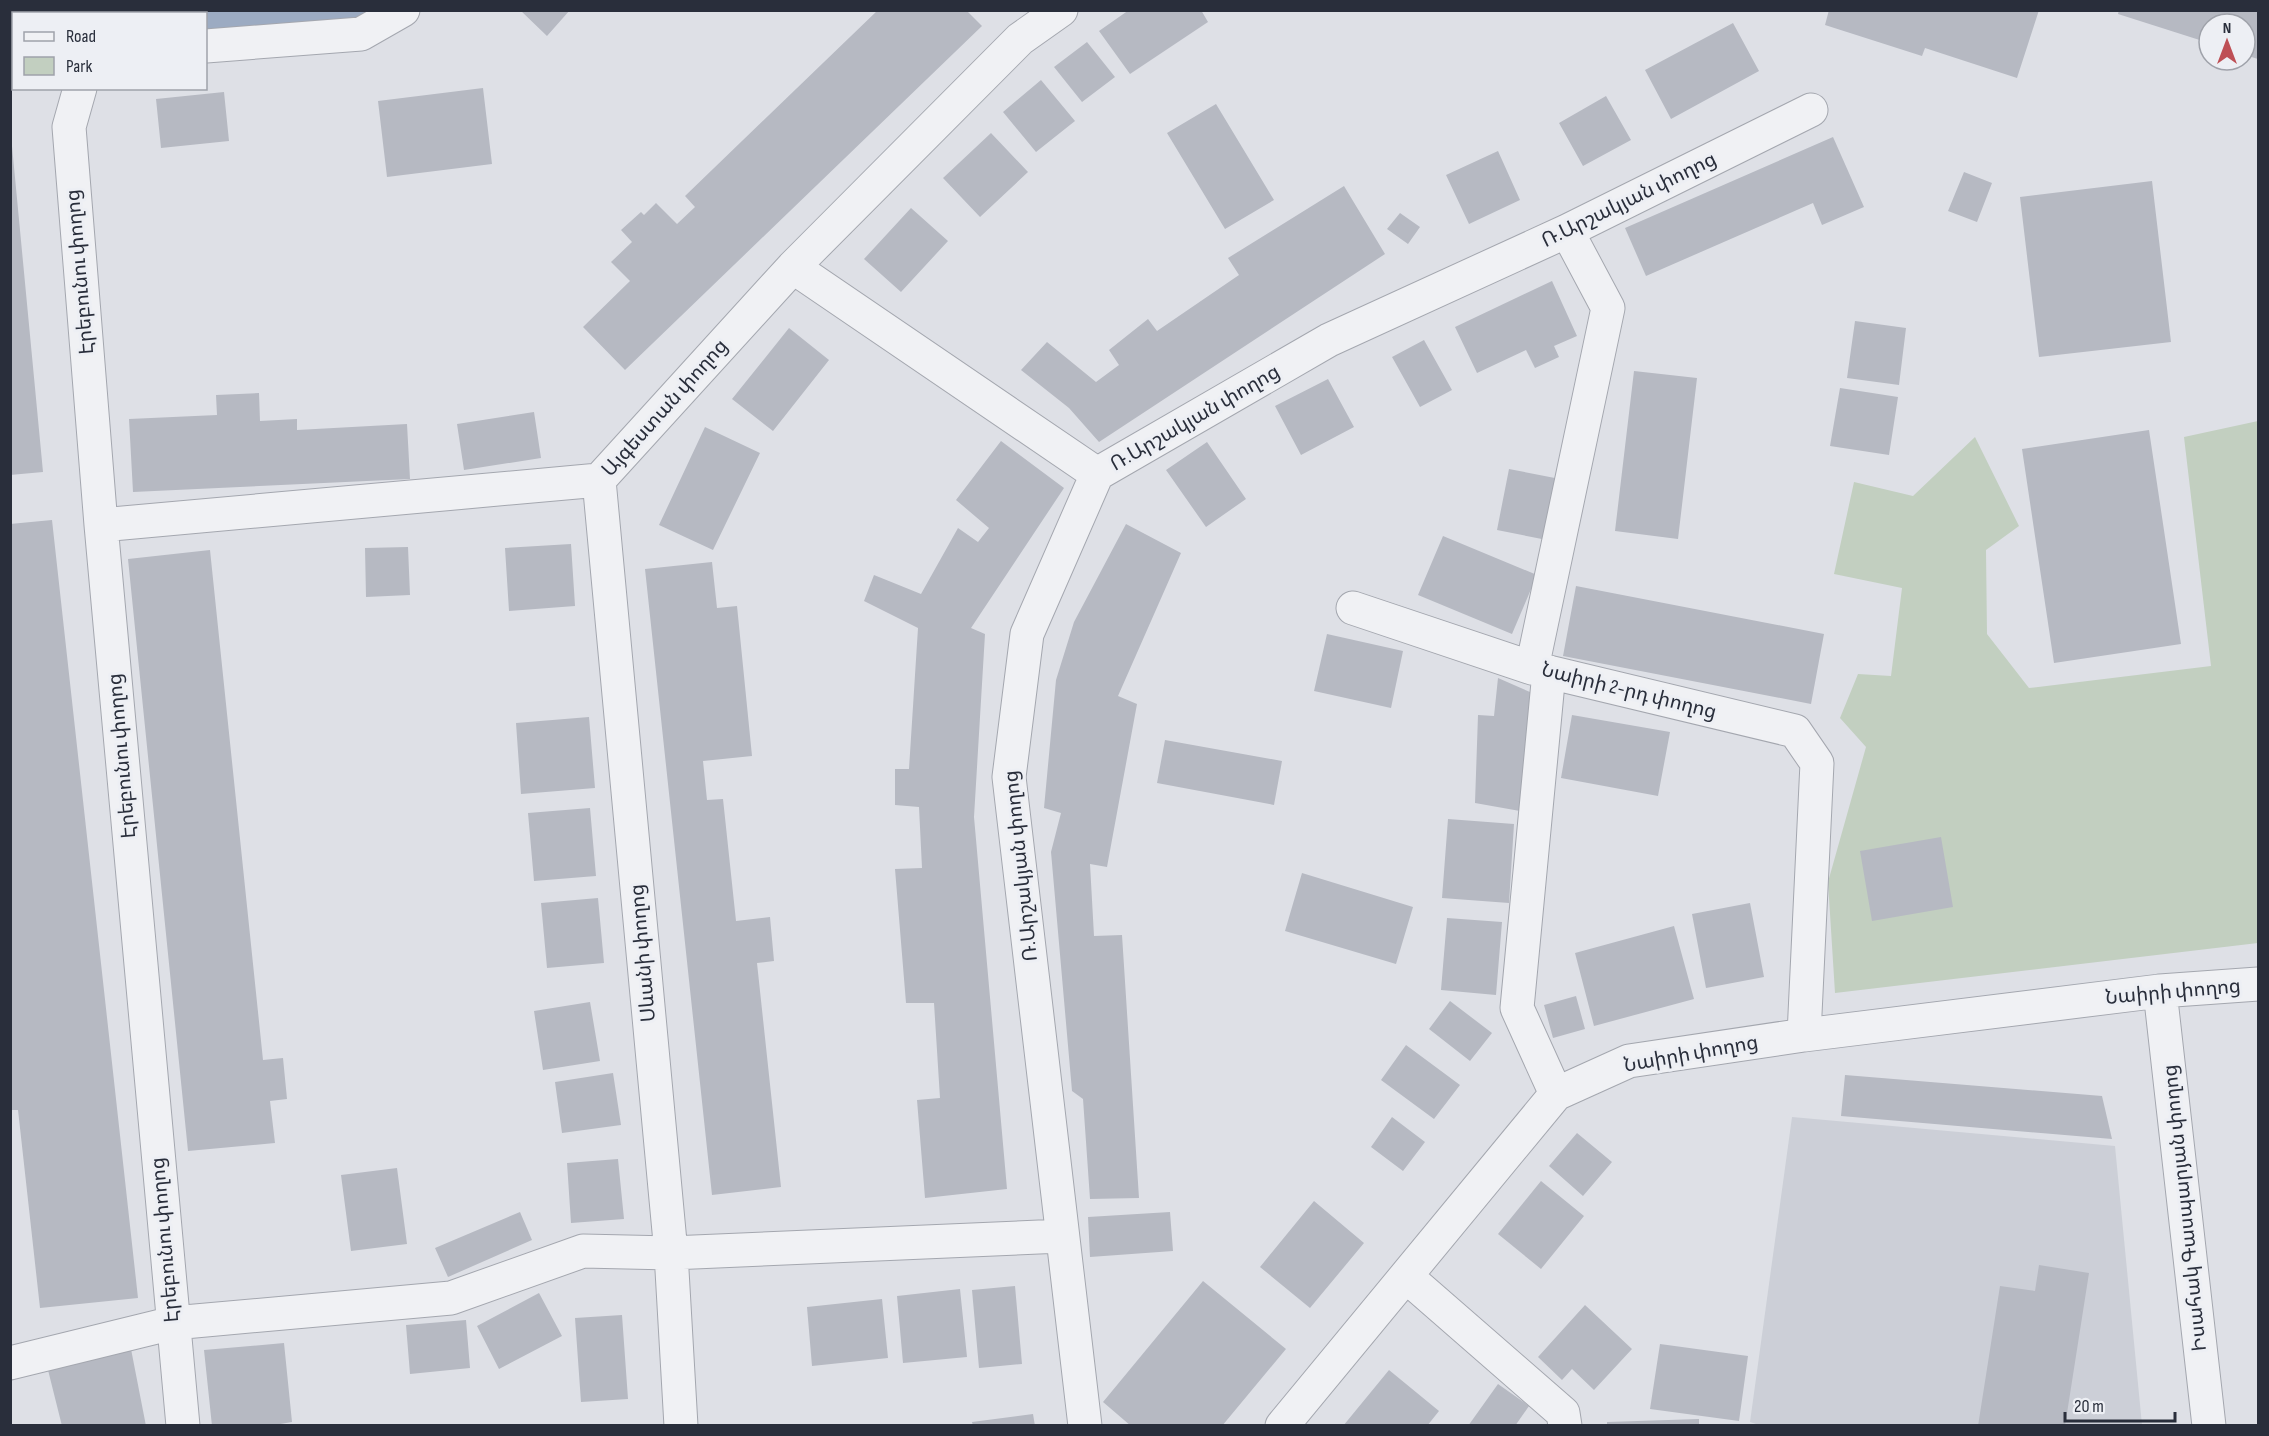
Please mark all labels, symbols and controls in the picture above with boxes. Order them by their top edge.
legend [12,12,207,90]
north arrow [2197,12,2257,72]
text: N [2223,19,2231,38]
text: Road [66,26,96,47]
text: Park [66,56,92,77]
street label: Ռ.Արշակյան փողոց [1538,147,1720,253]
street label: Էրեբունու փողոց [61,188,99,356]
street label: Այգեստան փողոց [597,334,733,482]
street label: Ռ.Արշակյան փողոց [1106,360,1284,476]
street label: Նաիրի 2-րդ փողոց [1539,658,1719,724]
street label: Էրեբունու փողոց [103,672,141,840]
street label: Ռ.Արշակյան փողոց [999,769,1043,963]
street label: Սևանի փողոց [625,883,661,1023]
street label: Նաիրի փողոց [2104,974,2242,1010]
street label: Նաիրի փողոց [1622,1030,1760,1078]
street label: Իսահակ Գասպարյան փողոց [2158,1063,2212,1353]
street label: Էրեբունու փողոց [146,1156,184,1324]
scale bar [2065,1385,2174,1423]
text: 20 m [2074,1396,2104,1417]

